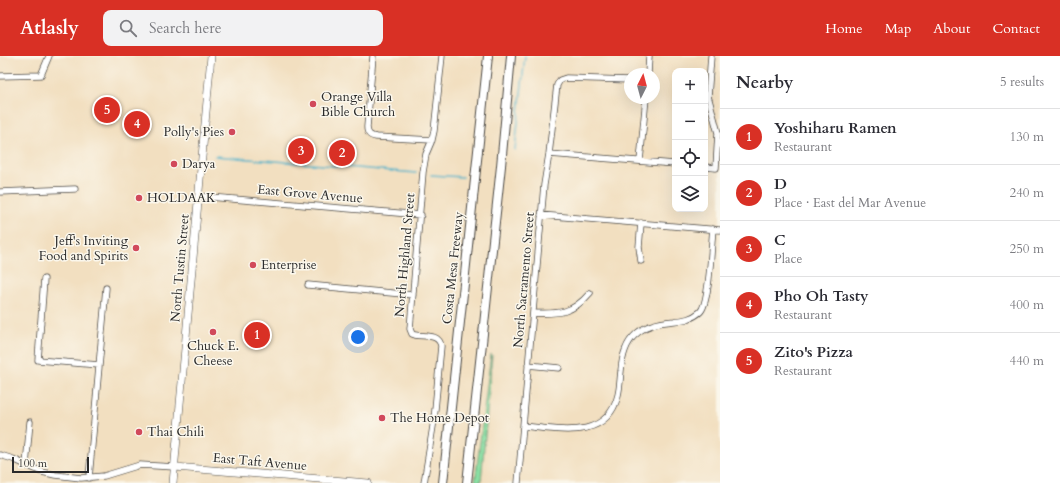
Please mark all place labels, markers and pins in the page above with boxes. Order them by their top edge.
place label: Orange Villa Bible Church [321,88,395,121]
pin: 5 [94,95,120,125]
marker: Orange Villa Bible Church [308,99,318,109]
pin: 4 [124,109,150,139]
place label: Polly's Pies [163,123,224,141]
marker: Polly's Pies [227,127,237,137]
pin: 3 [288,136,314,166]
pin: 2 [329,138,355,168]
place label: Darya [182,155,216,173]
marker: Darya [169,159,179,169]
place label: HOLDAAK [147,189,216,207]
marker: HOLDAAK [134,193,144,203]
place label: Jeff's Inviting Food and Spirits [39,232,129,265]
marker: Jeff's Inviting Food and Spirits [131,243,141,253]
place label: Enterprise [261,256,317,274]
marker: Enterprise [248,260,258,270]
pin: 1 [244,320,270,350]
marker: Chuck E. Cheese [208,327,218,337]
place label: Chuck E. Cheese [187,337,239,370]
place label: The Home Depot [390,409,489,427]
marker: The Home Depot [377,413,387,423]
place label: Thai Chili [147,423,204,441]
marker: Thai Chili [134,427,144,437]

